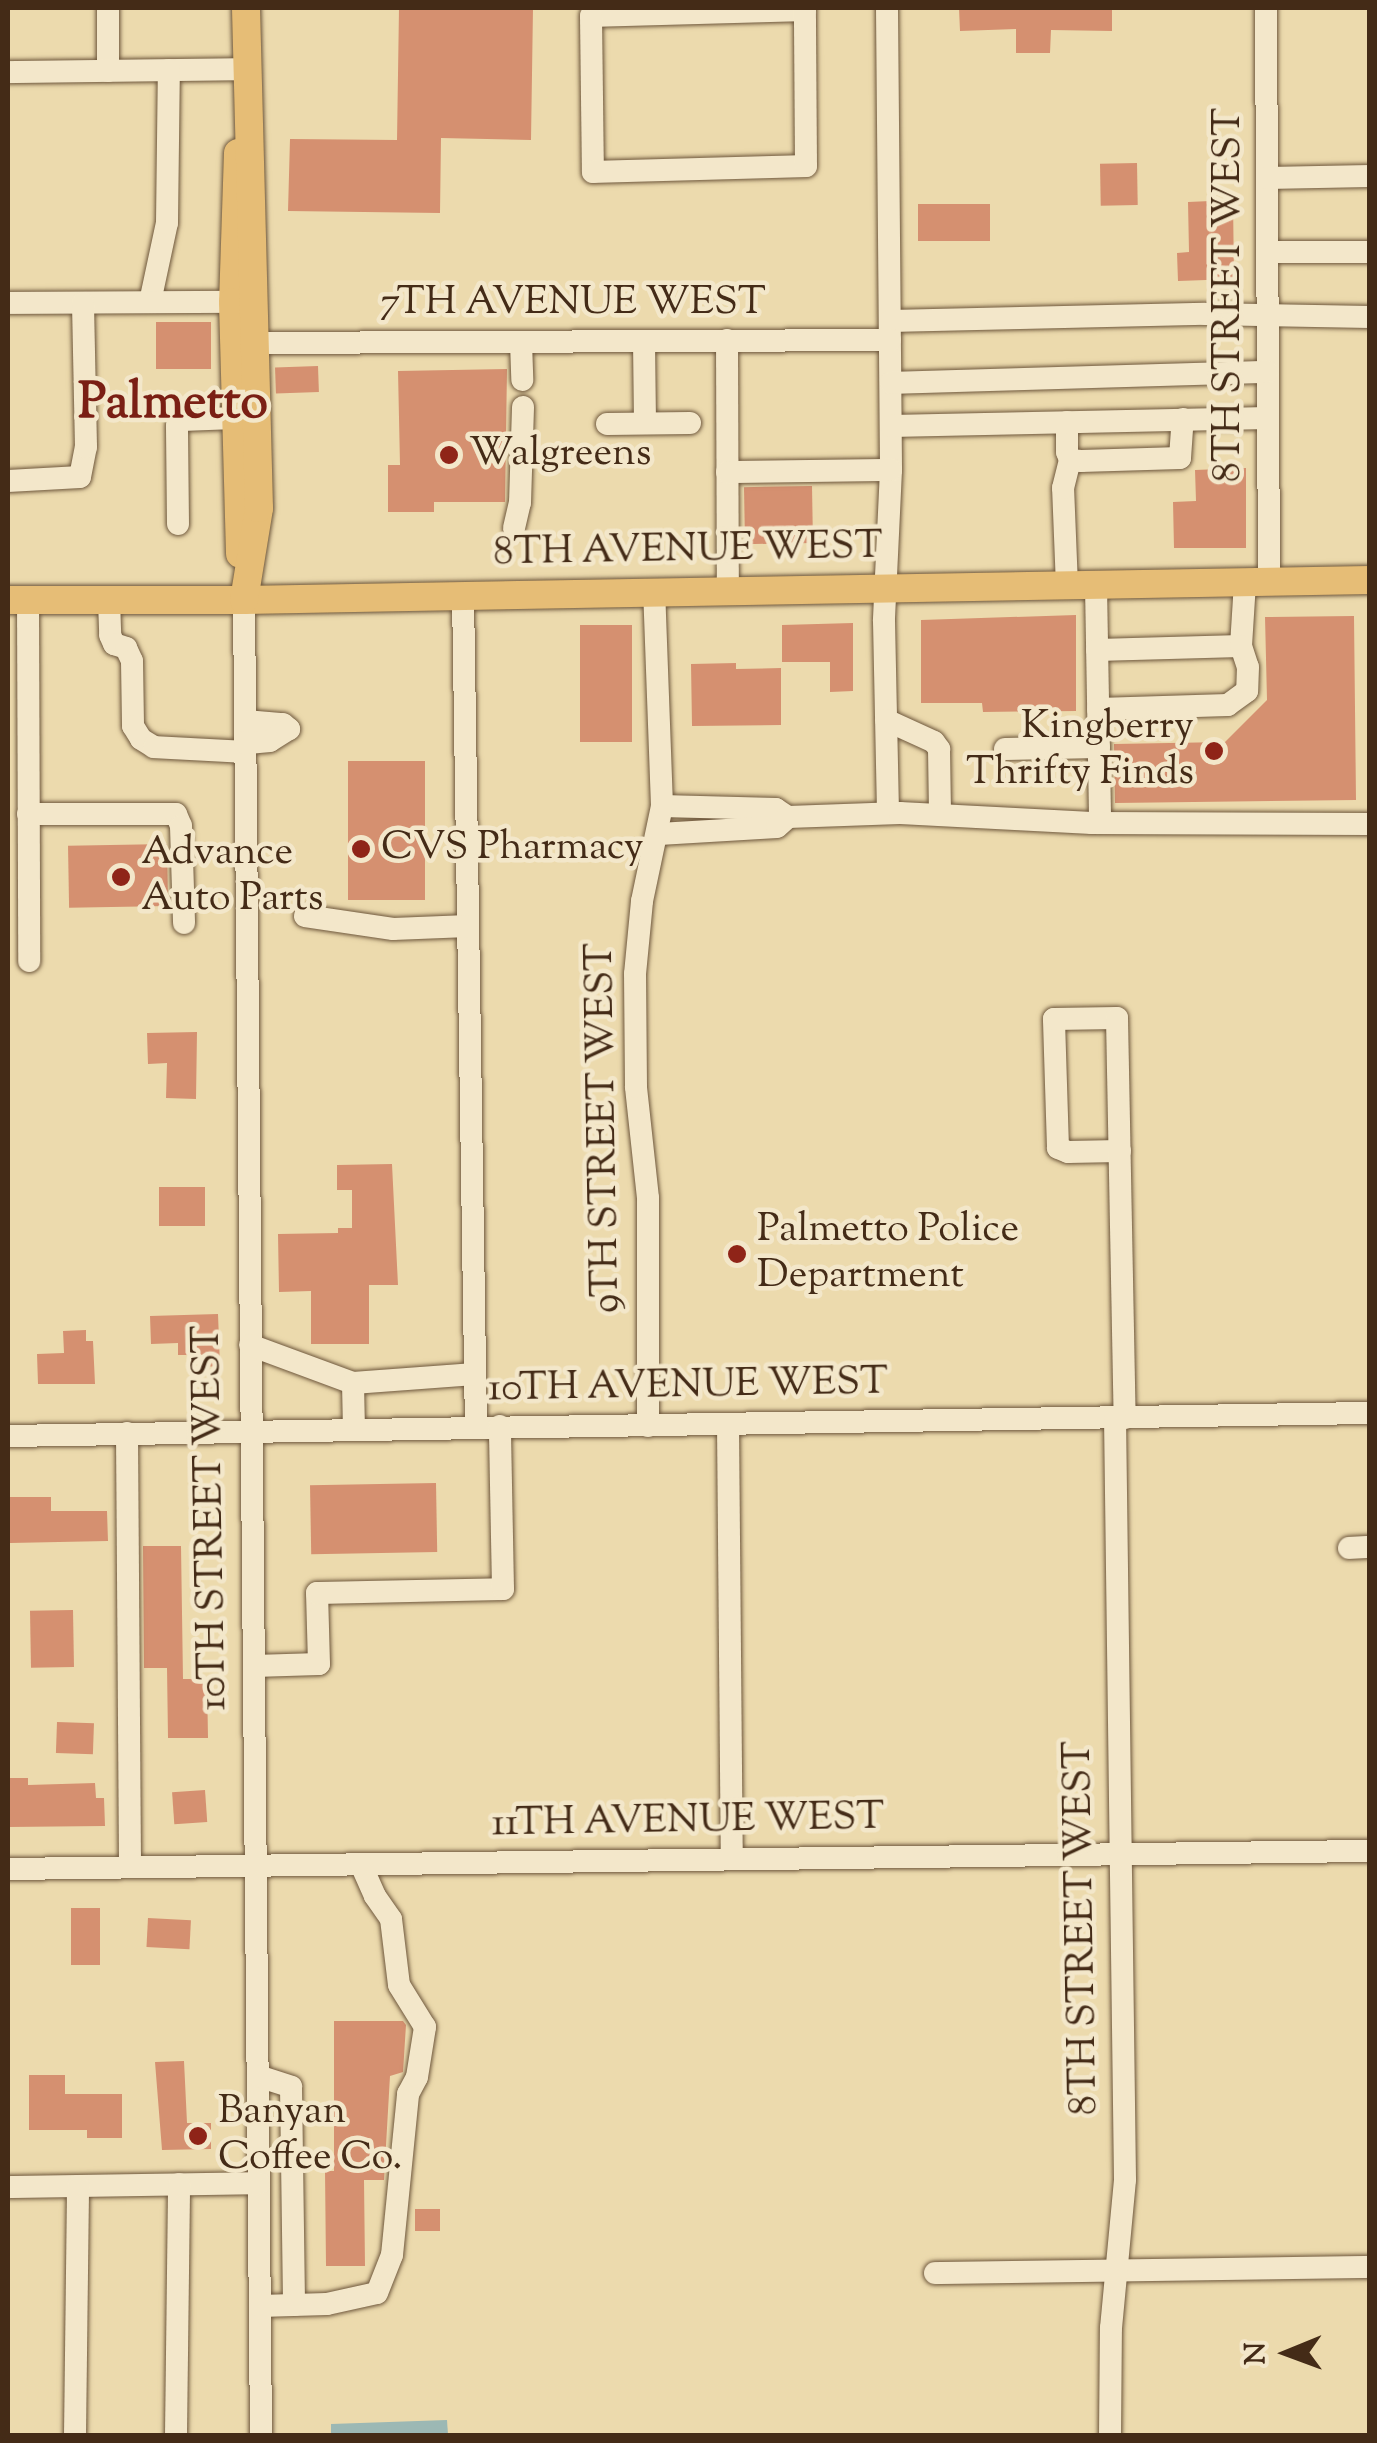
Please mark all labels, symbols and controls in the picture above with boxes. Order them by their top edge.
street label: 8TH STREET WEST [1206,108,1254,482]
street label: 7TH AVENUE WEST [380,280,766,328]
district label: Palmetto [78,376,268,436]
place label: Walgreens [469,431,651,479]
marker: Walgreens [438,444,460,466]
street label: 8TH AVENUE WEST [493,524,883,578]
place label: Kingberry Thrifty Finds [966,704,1194,798]
marker: Kingberry Thrifty Finds [1203,740,1225,762]
place label: CVS Pharmacy [381,825,644,873]
place label: Advance Auto Parts [141,830,324,924]
marker: CVS Pharmacy [350,838,372,860]
marker: Advance Auto Parts [110,866,132,888]
street label: 9TH STREET WEST [578,942,632,1314]
place label: Palmetto Police Department [757,1207,1019,1301]
marker: Palmetto Police Department [726,1243,748,1265]
street label: 10TH STREET WEST [185,1325,239,1711]
street label: 10TH AVENUE WEST [488,1360,888,1414]
street label: 8TH STREET WEST [1056,1740,1110,2116]
street label: 11TH AVENUE WEST [491,1795,885,1849]
place label: Banyan Coffee Co. [218,2089,402,2183]
marker: Banyan Coffee Co. [187,2125,209,2147]
north arrow [1237,2303,1337,2403]
text: N [1237,2342,1277,2365]

